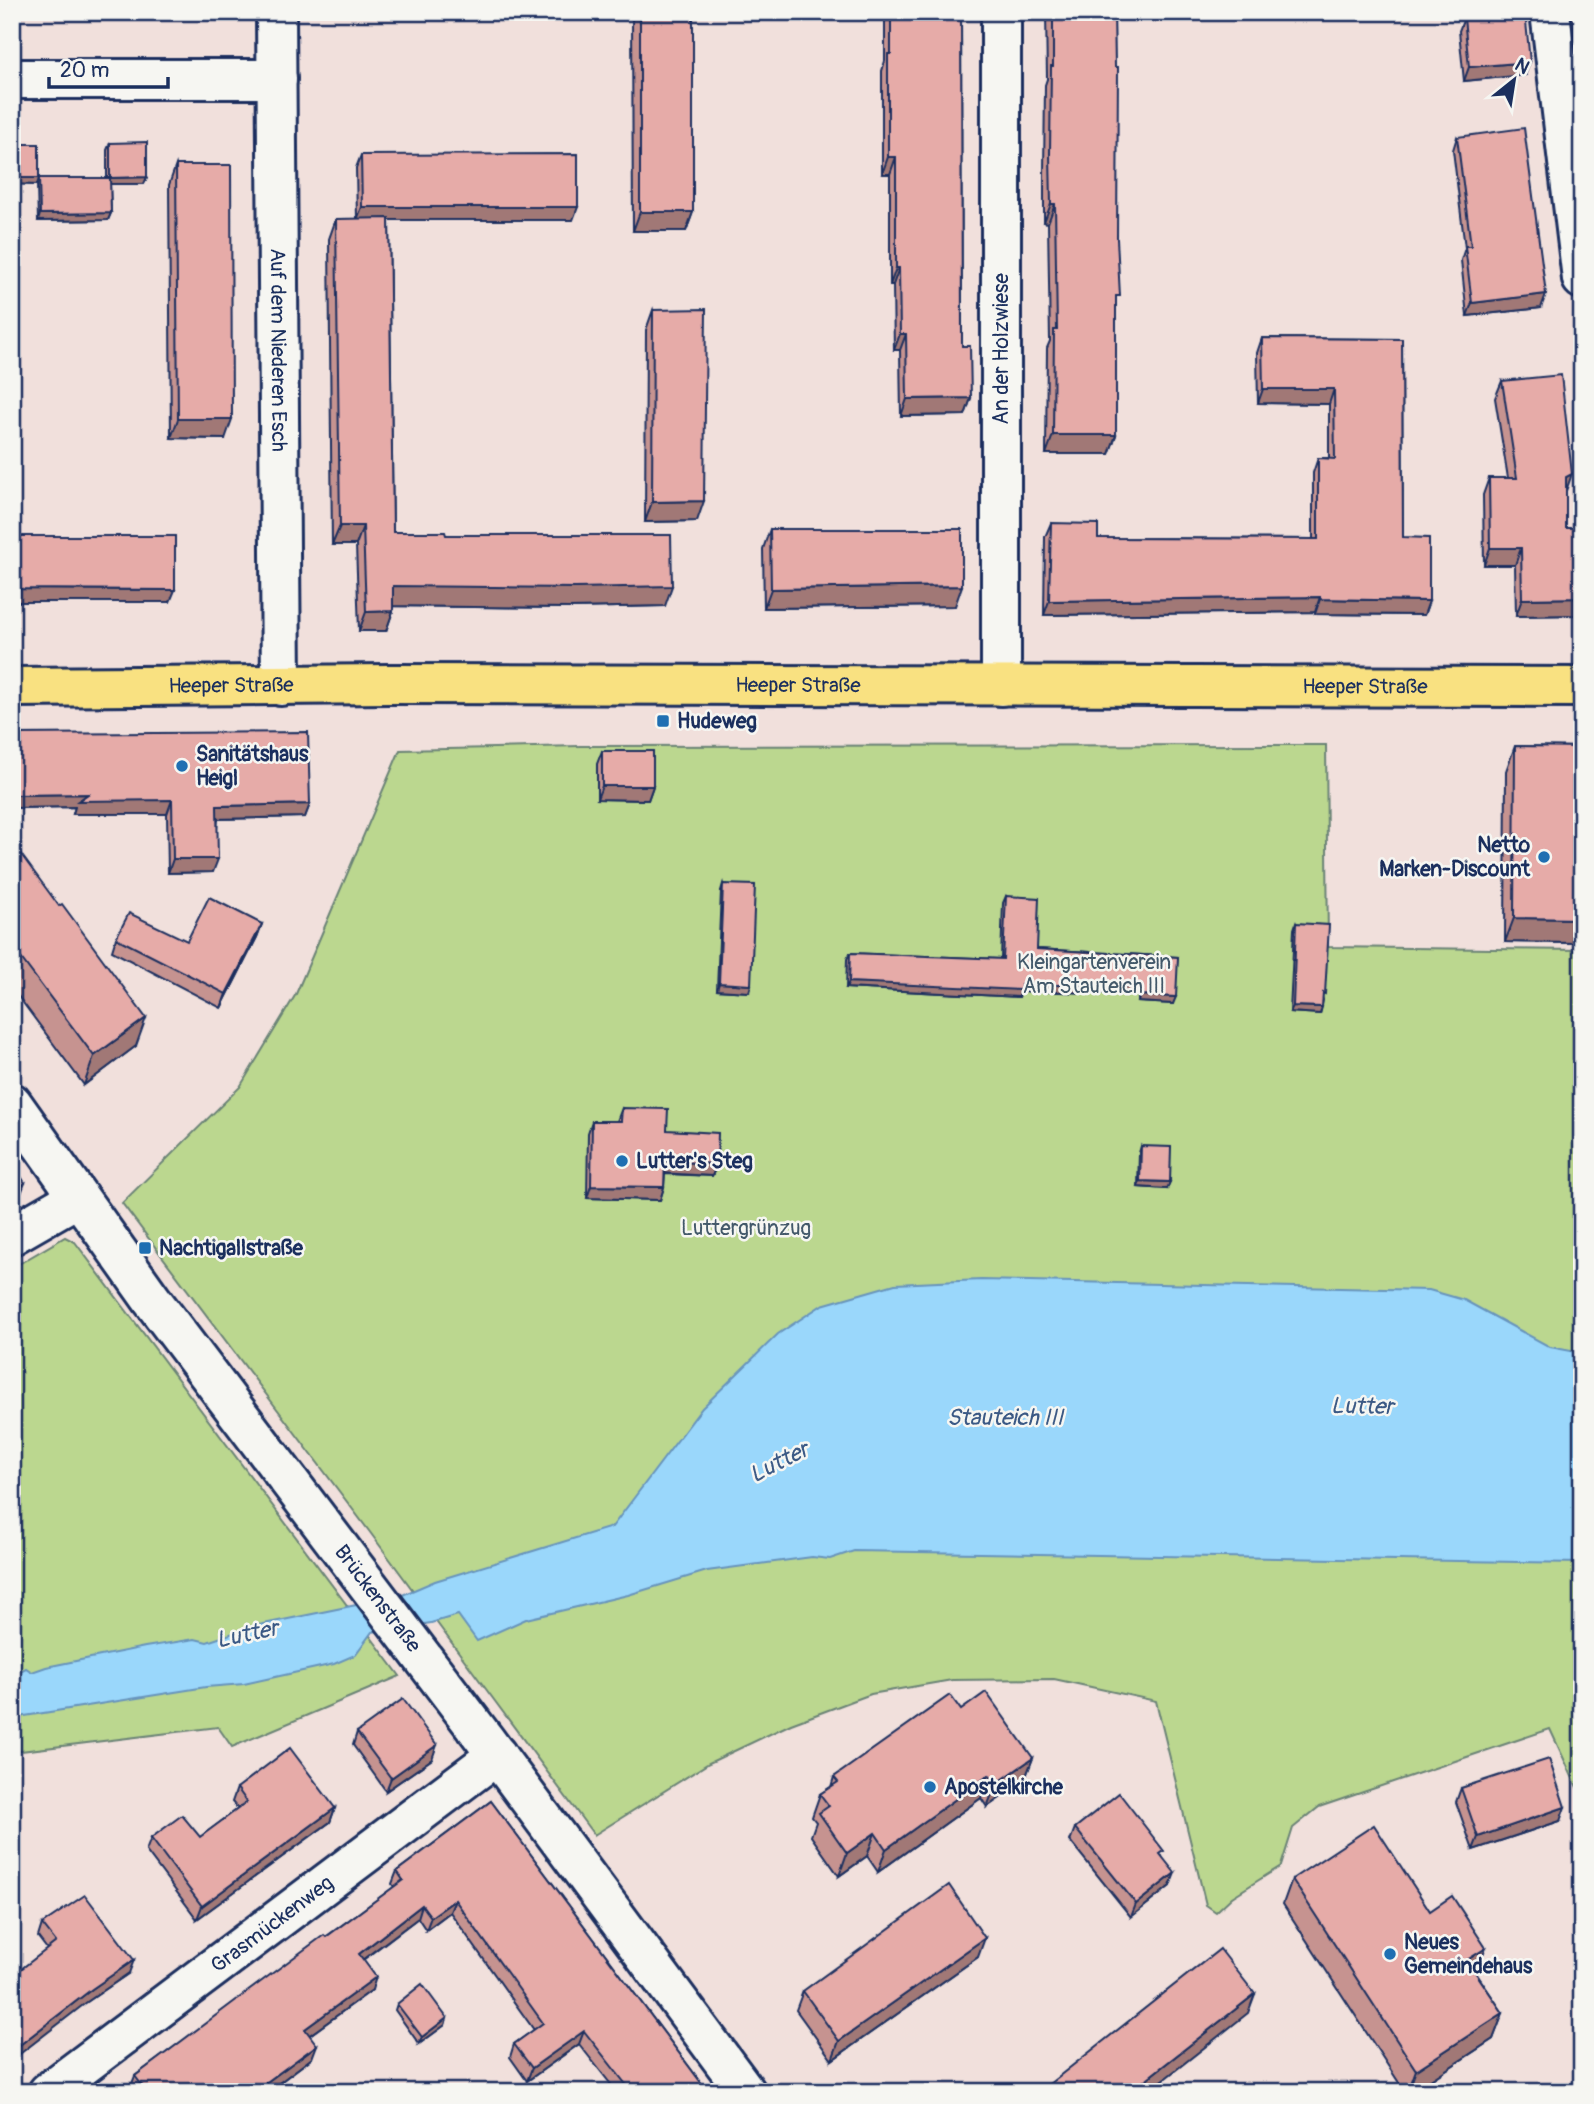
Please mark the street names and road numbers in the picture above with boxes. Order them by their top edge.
street label: Auf dem Niederen Esch [264,248,293,452]
street label: An der Holzwiese [988,273,1015,425]
street label: Heeper Straße [168,671,294,699]
street label: Heeper Straße [735,671,861,699]
street label: Heeper Straße [1302,673,1428,700]
street label: Brückenstraße [329,1539,428,1658]
street label: Grasmückenweg [205,1869,339,1979]

